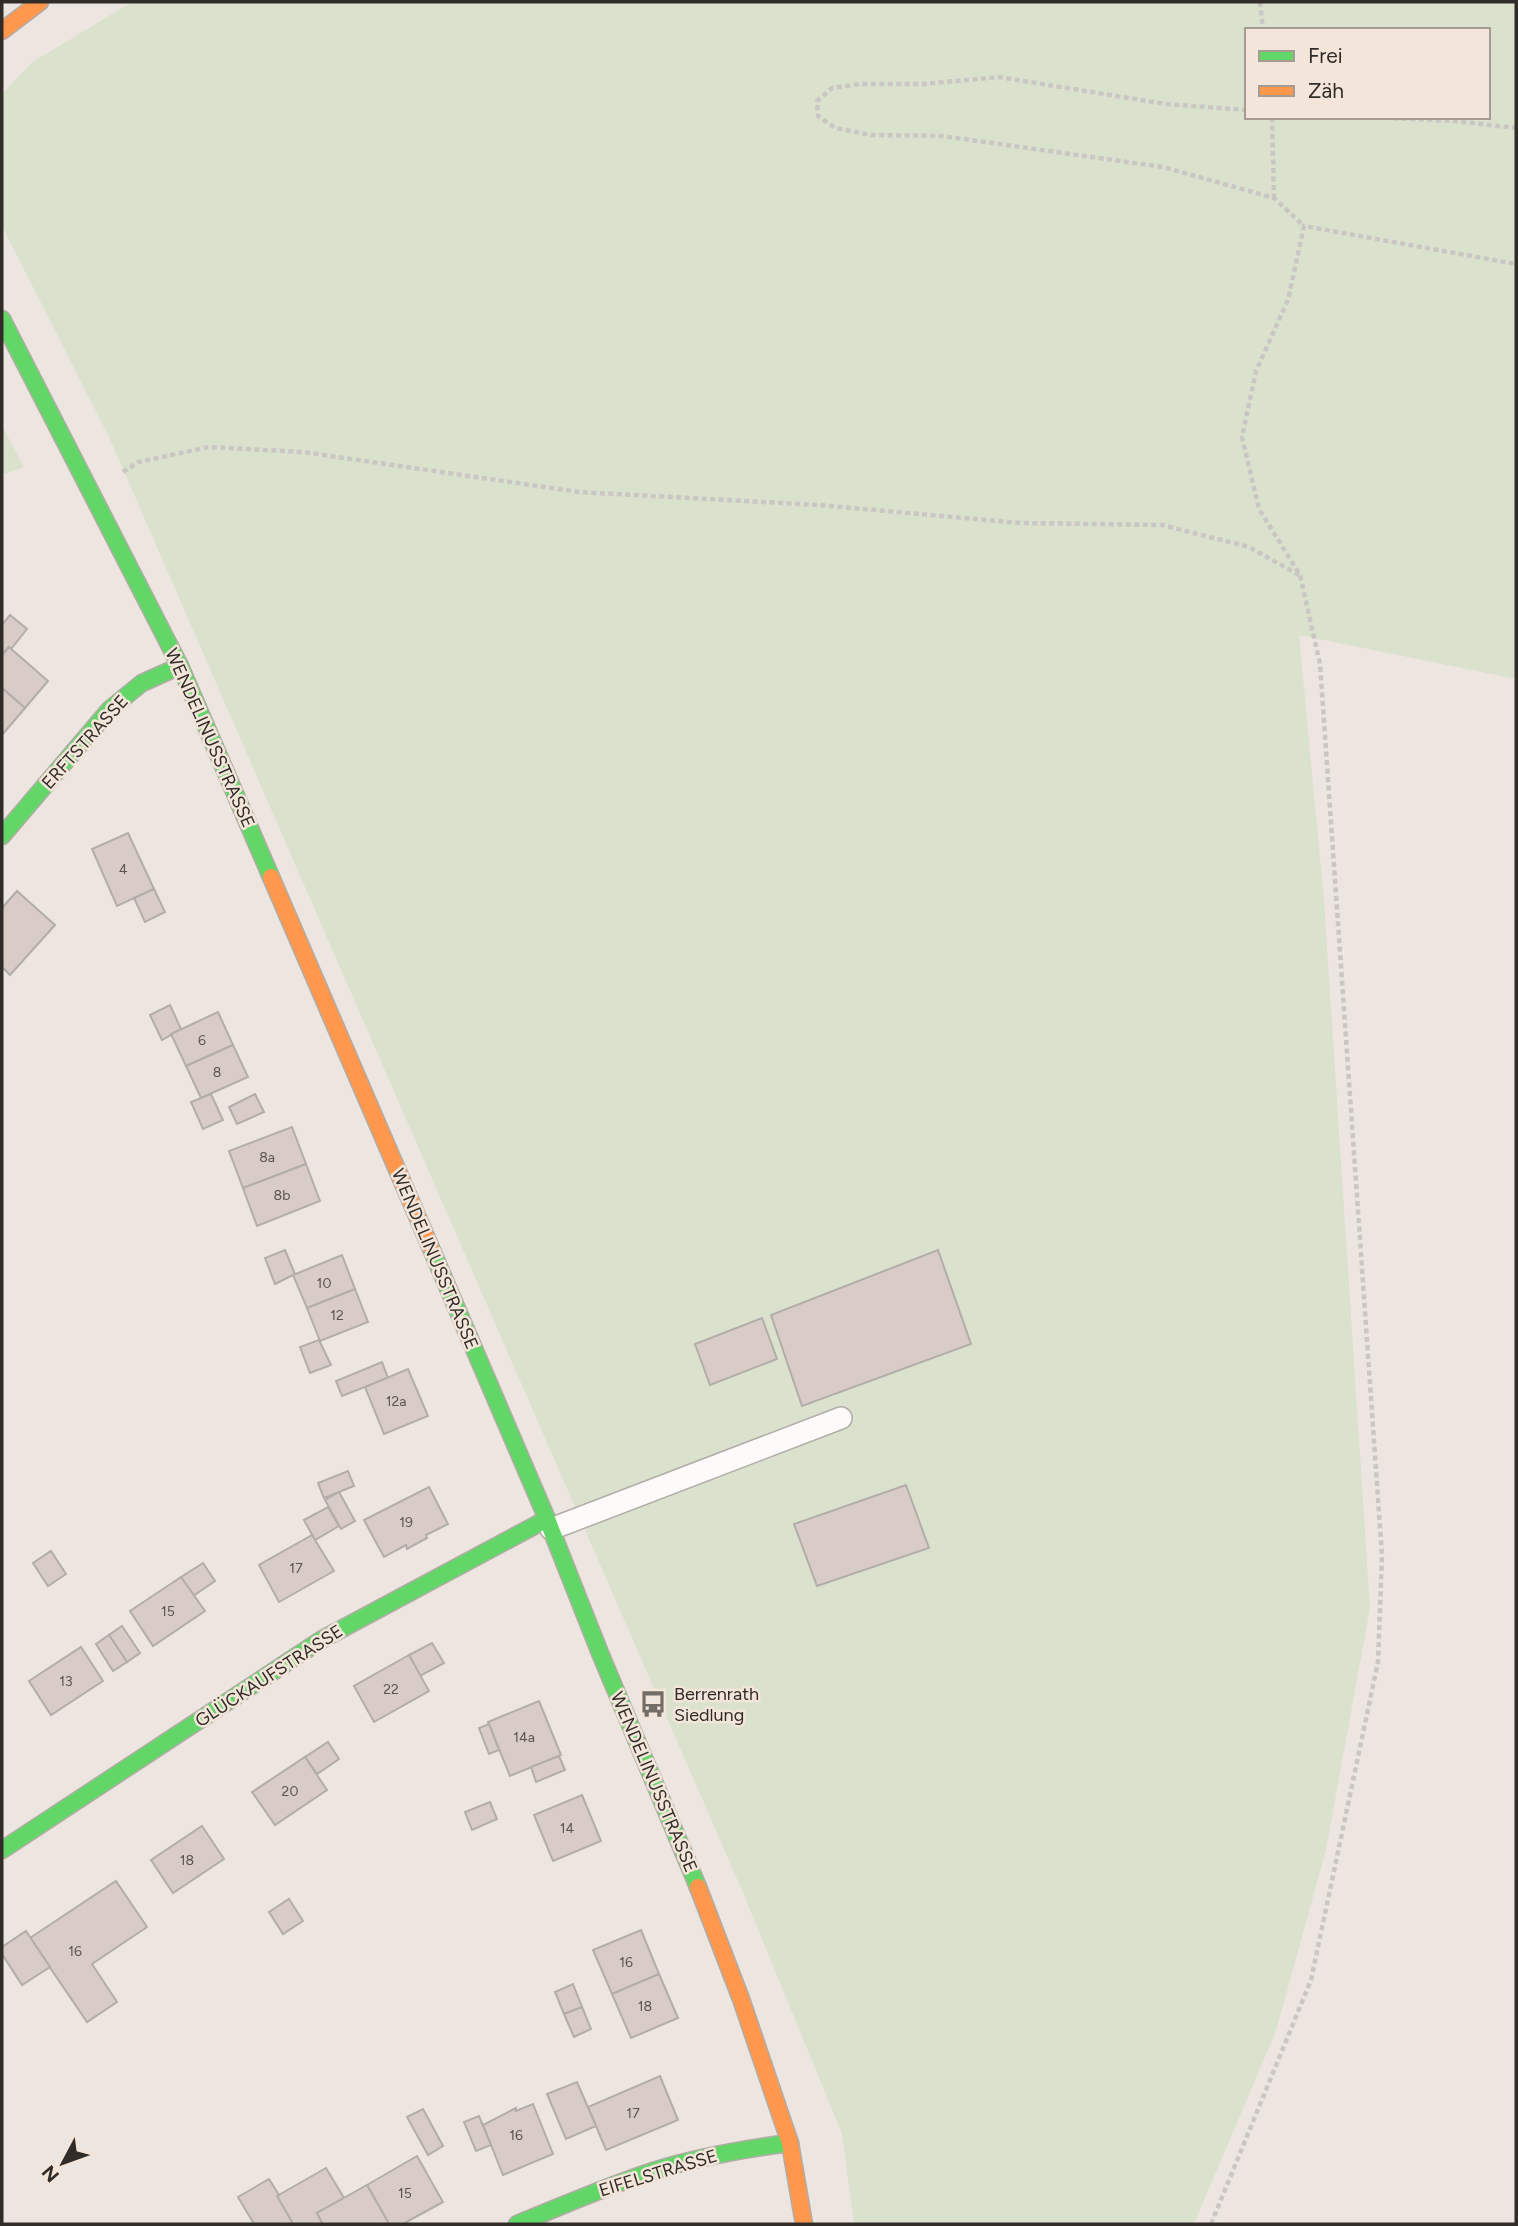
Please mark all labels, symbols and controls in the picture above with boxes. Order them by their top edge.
legend [1245,28,1490,119]
text: Frei [1308,43,1343,68]
text: Zäh [1308,78,1344,103]
street label: WENDELINUSSTRASSE [160,645,260,831]
street label: ERFTSTRASSE [37,690,133,794]
house number: 4 [119,861,128,878]
house number: 6 [198,1032,206,1049]
house number: 8 [213,1064,221,1081]
house number: 8a [259,1149,275,1166]
street label: WENDELINUSSTRASSE [387,1165,483,1353]
house number: 8b [274,1187,290,1204]
house number: 10 [317,1275,331,1292]
house number: 12 [330,1307,344,1324]
house number: 12a [386,1393,406,1410]
house number: 19 [399,1514,413,1531]
house number: 17 [289,1560,303,1577]
house number: 15 [161,1603,175,1620]
street label: GLÜCKAUFSTRASSE [191,1620,347,1732]
house number: 13 [59,1673,73,1690]
house number: 22 [383,1681,399,1698]
place label: Berrenrath Siedlung [674,1683,759,1726]
street label: WENDELINUSSTRASSE [606,1688,702,1876]
bus stop icon: Berrenrath Siedlung [638,1689,668,1719]
house number: 14a [513,1729,535,1746]
house number: 20 [282,1783,298,1800]
house number: 14 [560,1820,575,1837]
house number: 18 [180,1852,194,1869]
house number: 16 [68,1943,82,1960]
house number: 16 [619,1954,633,1971]
house number: 18 [638,1998,652,2015]
house number: 17 [626,2105,640,2122]
house number: 16 [509,2127,523,2144]
north arrow [28,2128,98,2198]
street label: EIFELSTRASSE [596,2145,720,2201]
text: N [37,2161,64,2187]
house number: 15 [398,2185,412,2202]

